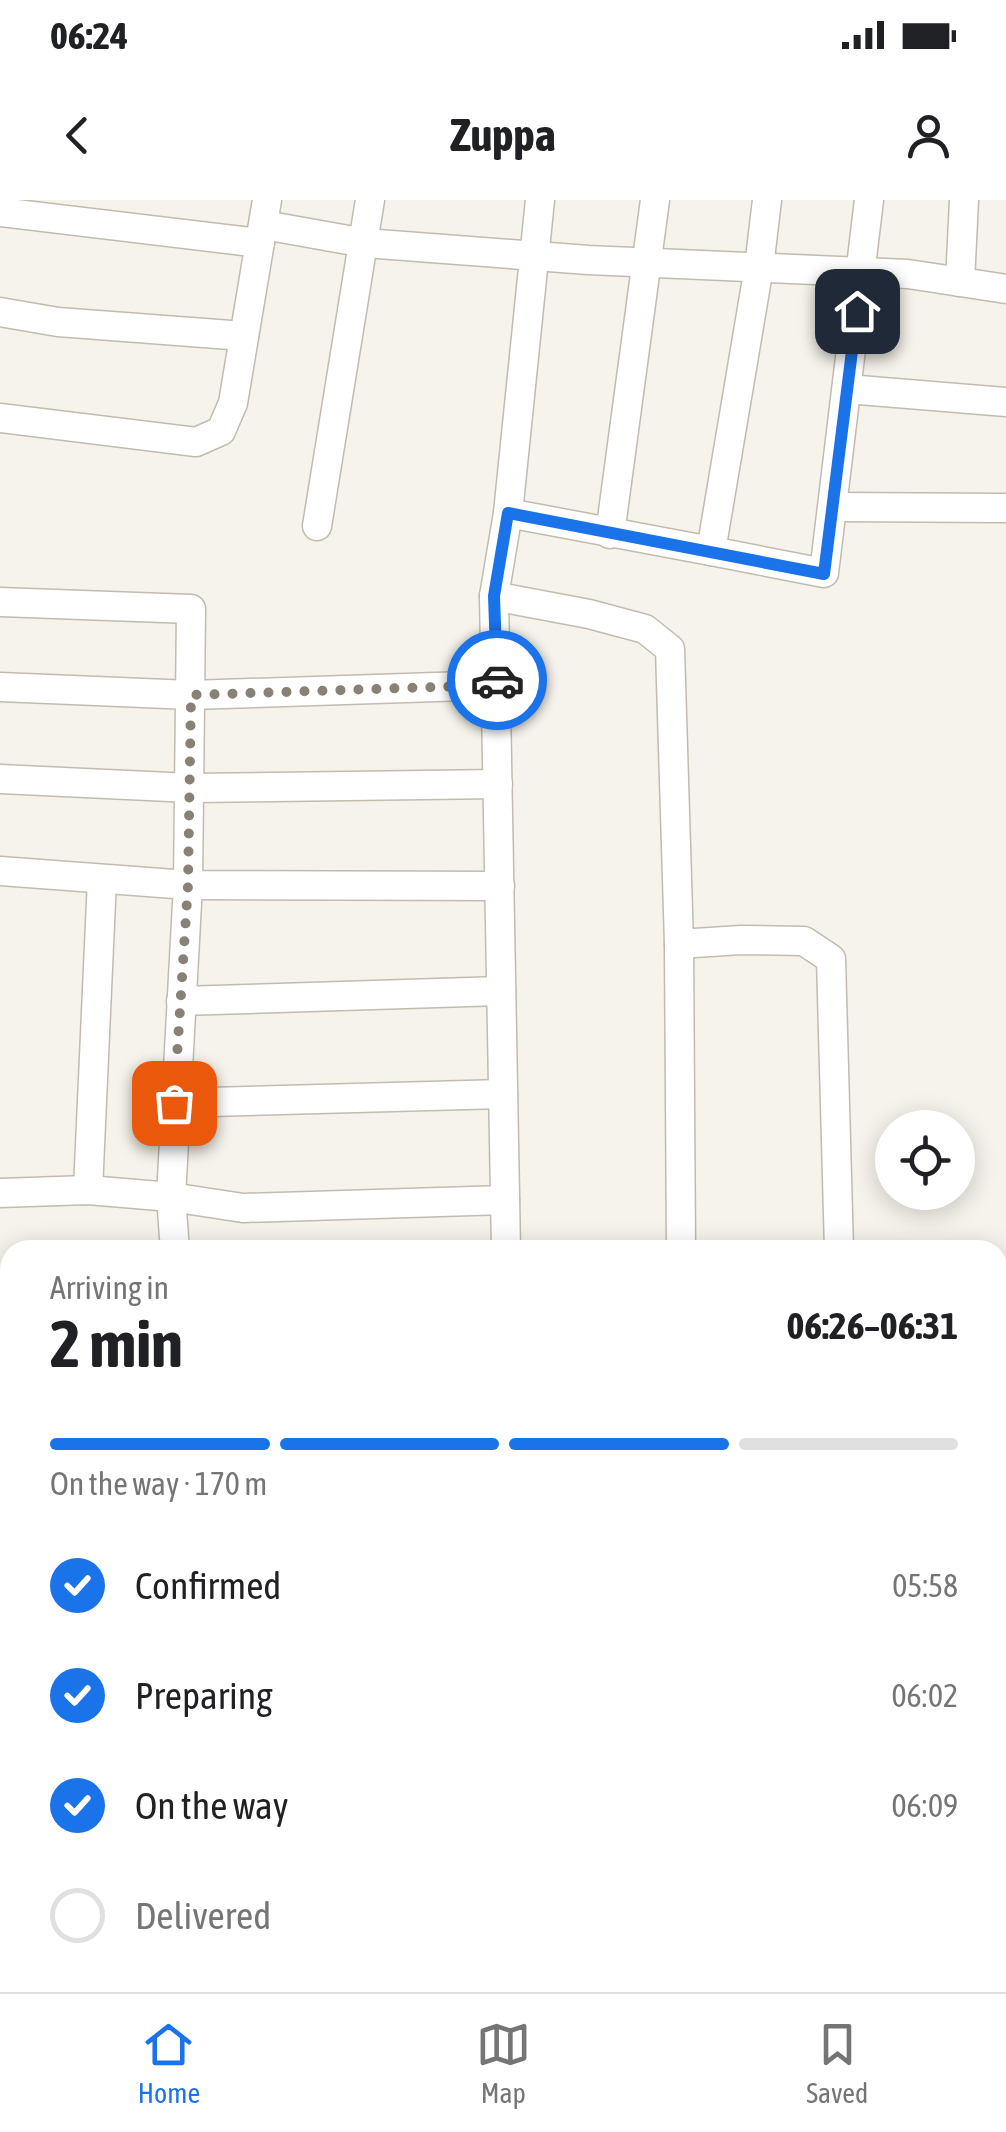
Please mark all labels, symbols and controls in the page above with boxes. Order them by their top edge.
text: 06:24 [50,14,128,57]
icon: back [50,108,105,163]
icon: person [901,108,956,163]
text: Zuppa [450,109,556,161]
pin [815,269,900,354]
icon: home [830,284,885,339]
courier [447,630,547,730]
icon: car [470,653,525,708]
pin [132,1061,217,1146]
icon: bag [147,1076,202,1131]
map controls [875,1110,975,1210]
button: locate [875,1110,975,1210]
text: Arriving in [50,1269,169,1306]
text: 06:26–06:31 [786,1304,958,1347]
text: 2 min [50,1306,183,1381]
text: On the way · 170 m [50,1465,267,1502]
icon: check [50,1558,105,1613]
text: Confirmed [135,1564,281,1607]
text: 05:58 [892,1567,958,1604]
icon: check [50,1668,105,1723]
text: Preparing [135,1674,273,1717]
text: 06:02 [892,1677,958,1714]
icon: check [50,1778,105,1833]
text: On the way [135,1784,288,1827]
text: 06:09 [892,1787,958,1824]
text: Delivered [135,1894,271,1937]
tab: Home [138,2017,200,2109]
tab: Map [476,2017,531,2109]
tab: Saved [806,2017,868,2109]

